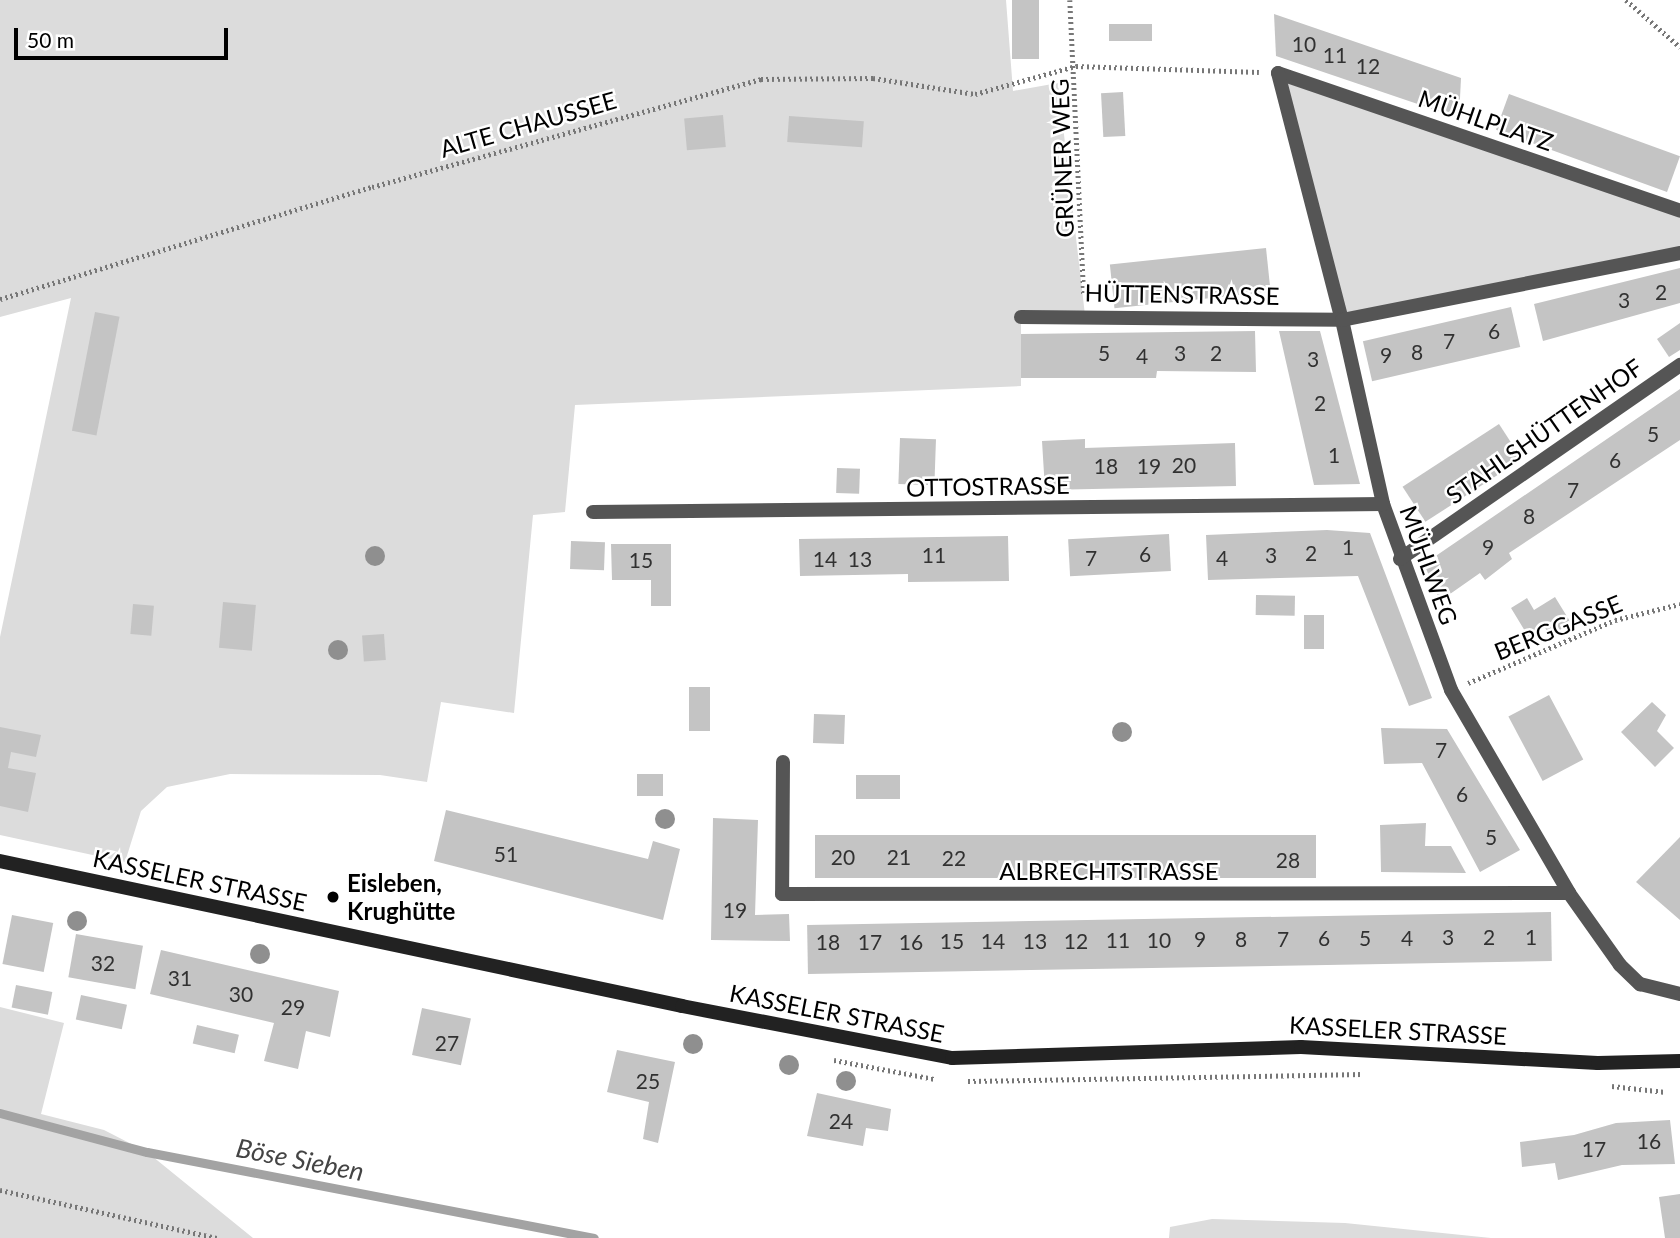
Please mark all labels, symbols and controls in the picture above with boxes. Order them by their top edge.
scale bar [18,14,231,58]
text: 50 m [27,27,74,52]
house number: 10 [1292,31,1316,57]
house number: 11 [1323,42,1347,68]
house number: 12 [1356,53,1380,79]
street label: GRÜNER WEG [1045,78,1079,238]
street label: MÜHLPLATZ [1415,84,1557,156]
street label: ALTE CHAUSSEE [437,85,619,163]
street label: HÜTTENSTRASSE [1084,278,1280,310]
house number: 2 [1655,279,1667,305]
house number: 3 [1618,287,1630,313]
house number: 6 [1488,318,1500,344]
house number: 7 [1443,328,1455,354]
house number: 8 [1411,339,1423,365]
house number: 5 [1098,340,1110,366]
house number: 3 [1174,340,1186,366]
house number: 2 [1210,340,1222,366]
house number: 9 [1380,342,1392,368]
house number: 4 [1136,343,1148,369]
house number: 3 [1307,346,1319,372]
street label: STAHLSHÜTTENHOF [1440,352,1648,510]
house number: 2 [1314,390,1326,416]
house number: 5 [1647,421,1659,447]
house number: 1 [1328,442,1340,468]
house number: 6 [1609,447,1621,473]
house number: 20 [1172,452,1196,478]
house number: 18 [1094,453,1118,479]
house number: 19 [1137,453,1161,479]
street label: OTTOSTRASSE [906,470,1070,502]
house number: 7 [1567,477,1579,503]
street label: MÜHLWEG [1394,501,1464,629]
house number: 8 [1523,503,1535,529]
house number: 1 [1342,534,1354,560]
house number: 9 [1482,534,1494,560]
house number: 2 [1305,540,1317,566]
house number: 6 [1139,541,1151,567]
house number: 11 [922,542,946,568]
house number: 3 [1265,542,1277,568]
house number: 7 [1085,545,1097,571]
house number: 4 [1216,545,1228,571]
house number: 14 [813,546,837,572]
house number: 13 [848,546,872,572]
house number: 15 [629,547,653,573]
street label: BERGGASSE [1490,588,1626,666]
house number: 7 [1435,737,1447,763]
house number: 6 [1456,781,1468,807]
house number: 5 [1485,824,1497,850]
house number: 51 [494,841,518,867]
street label: KASSELER STRASSE [90,843,310,917]
house number: 20 [831,844,855,870]
house number: 21 [887,844,911,870]
house number: 22 [942,845,966,871]
house number: 28 [1276,847,1300,873]
street label: ALBRECHTSTRASSE [999,857,1219,885]
place label: Eisleben, Krughütte [347,869,455,925]
marker: Eisleben, Krughütte [325,889,341,905]
house number: 19 [723,897,747,923]
house number: 3 [1442,924,1454,950]
house number: 2 [1483,924,1495,950]
house number: 1 [1525,924,1537,950]
house number: 6 [1318,925,1330,951]
house number: 5 [1359,925,1371,951]
house number: 4 [1401,925,1413,951]
house number: 9 [1194,926,1206,952]
house number: 8 [1235,926,1247,952]
house number: 7 [1277,926,1289,952]
house number: 11 [1106,927,1130,953]
house number: 10 [1147,927,1171,953]
house number: 15 [940,928,964,954]
house number: 14 [981,928,1005,954]
house number: 13 [1023,928,1047,954]
house number: 12 [1064,928,1088,954]
house number: 18 [816,929,840,955]
house number: 17 [858,929,882,955]
house number: 16 [899,929,923,955]
house number: 32 [91,950,115,976]
house number: 31 [168,965,192,991]
street label: KASSELER STRASSE [727,978,947,1048]
house number: 30 [229,981,253,1007]
house number: 29 [281,994,305,1020]
street label: KASSELER STRASSE [1289,1010,1507,1050]
house number: 27 [435,1030,459,1056]
house number: 25 [636,1068,660,1094]
house number: 24 [829,1108,853,1134]
house number: 16 [1637,1128,1661,1154]
water label: Böse Sieben [234,1132,366,1188]
house number: 17 [1582,1136,1606,1162]

